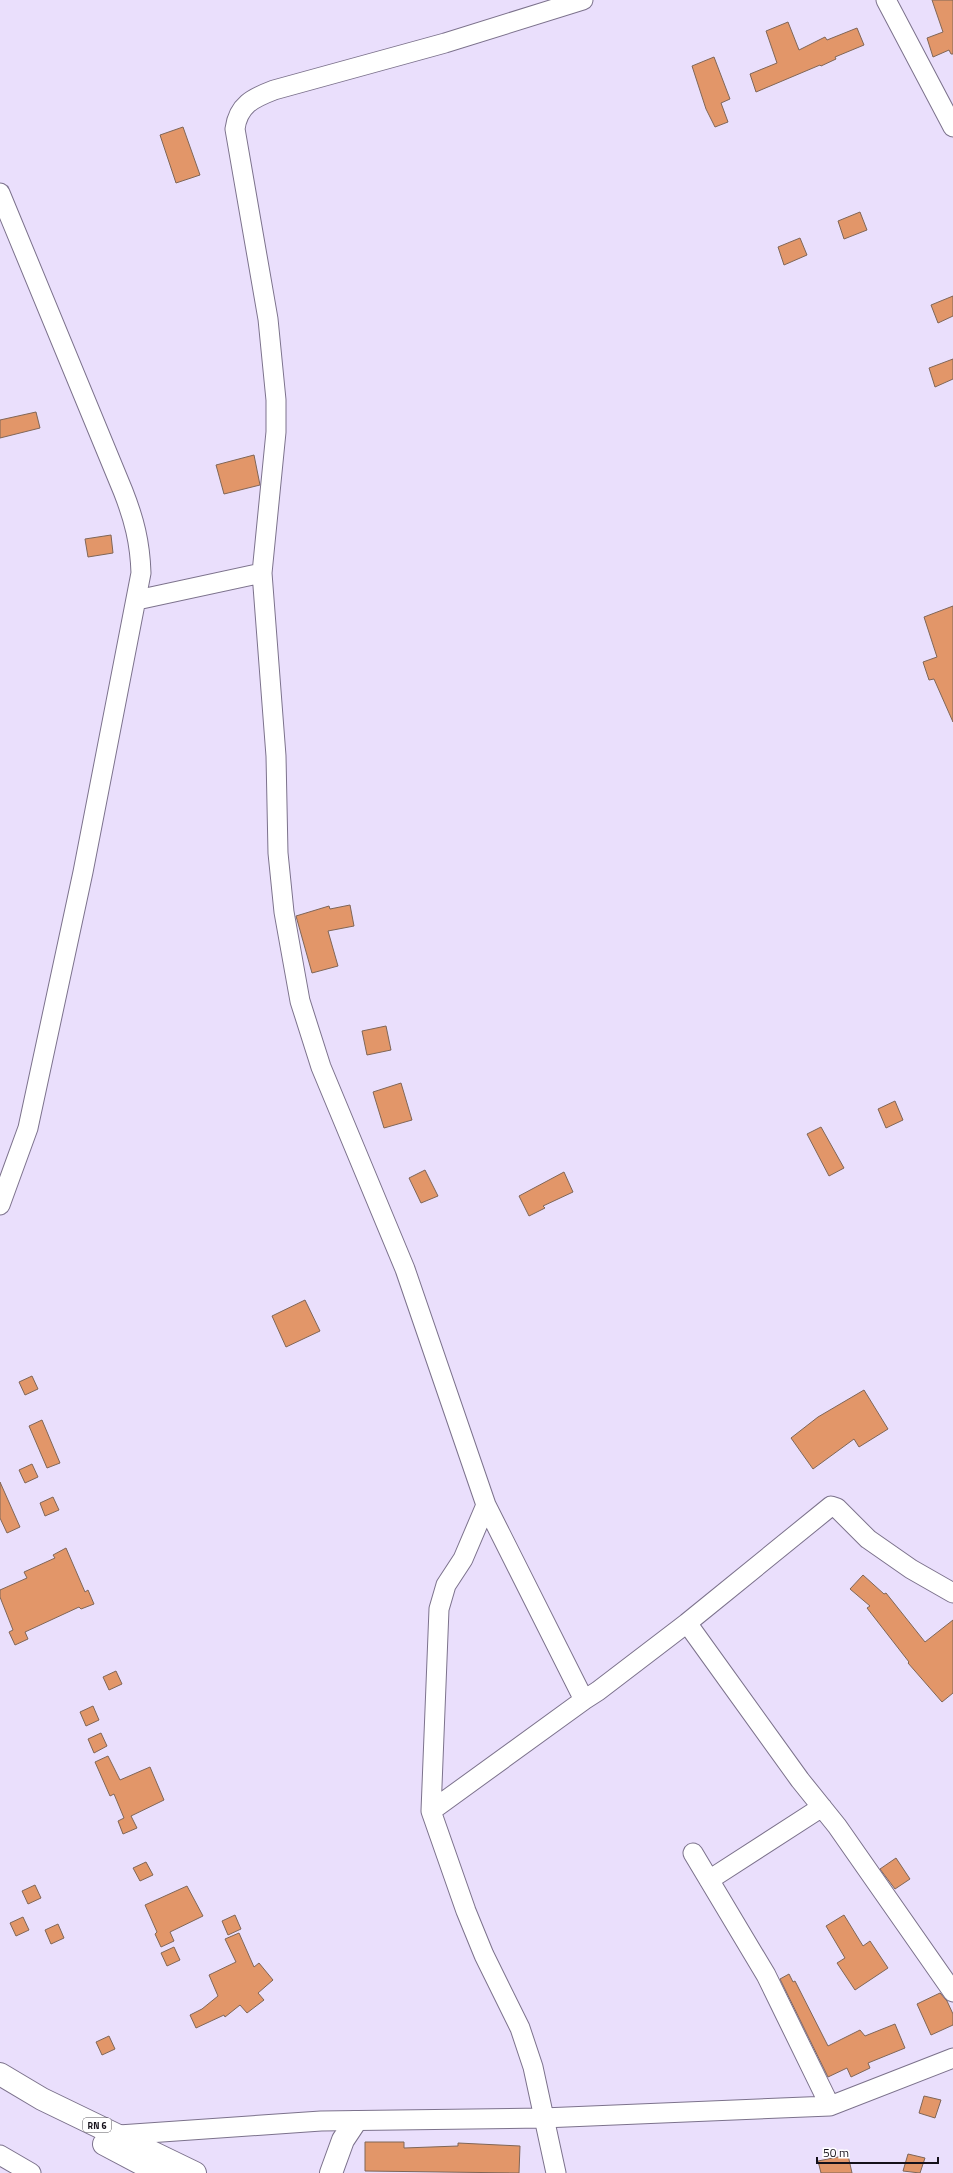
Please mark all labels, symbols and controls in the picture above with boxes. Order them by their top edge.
road number: RN 6 [83,2118,111,2132]
scale bar [817,2139,938,2165]
text: 50 m [823,2143,849,2162]

